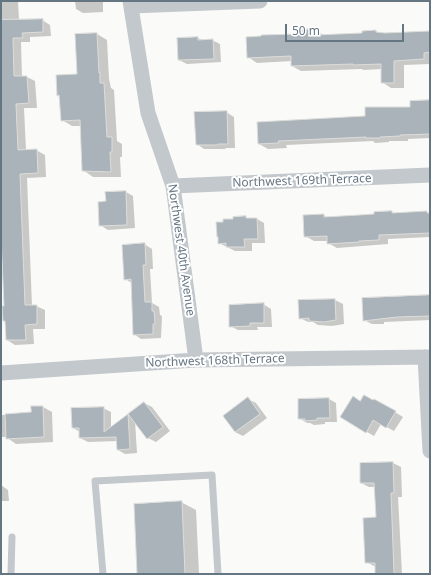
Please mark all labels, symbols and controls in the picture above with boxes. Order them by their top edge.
scale bar [287,16,406,42]
text: 50 m [292,22,320,39]
street label: Northwest 169th Terrace [232,171,372,191]
street label: Northwest 40th Avenue [165,183,197,317]
street label: Northwest 168th Terrace [145,351,285,371]

